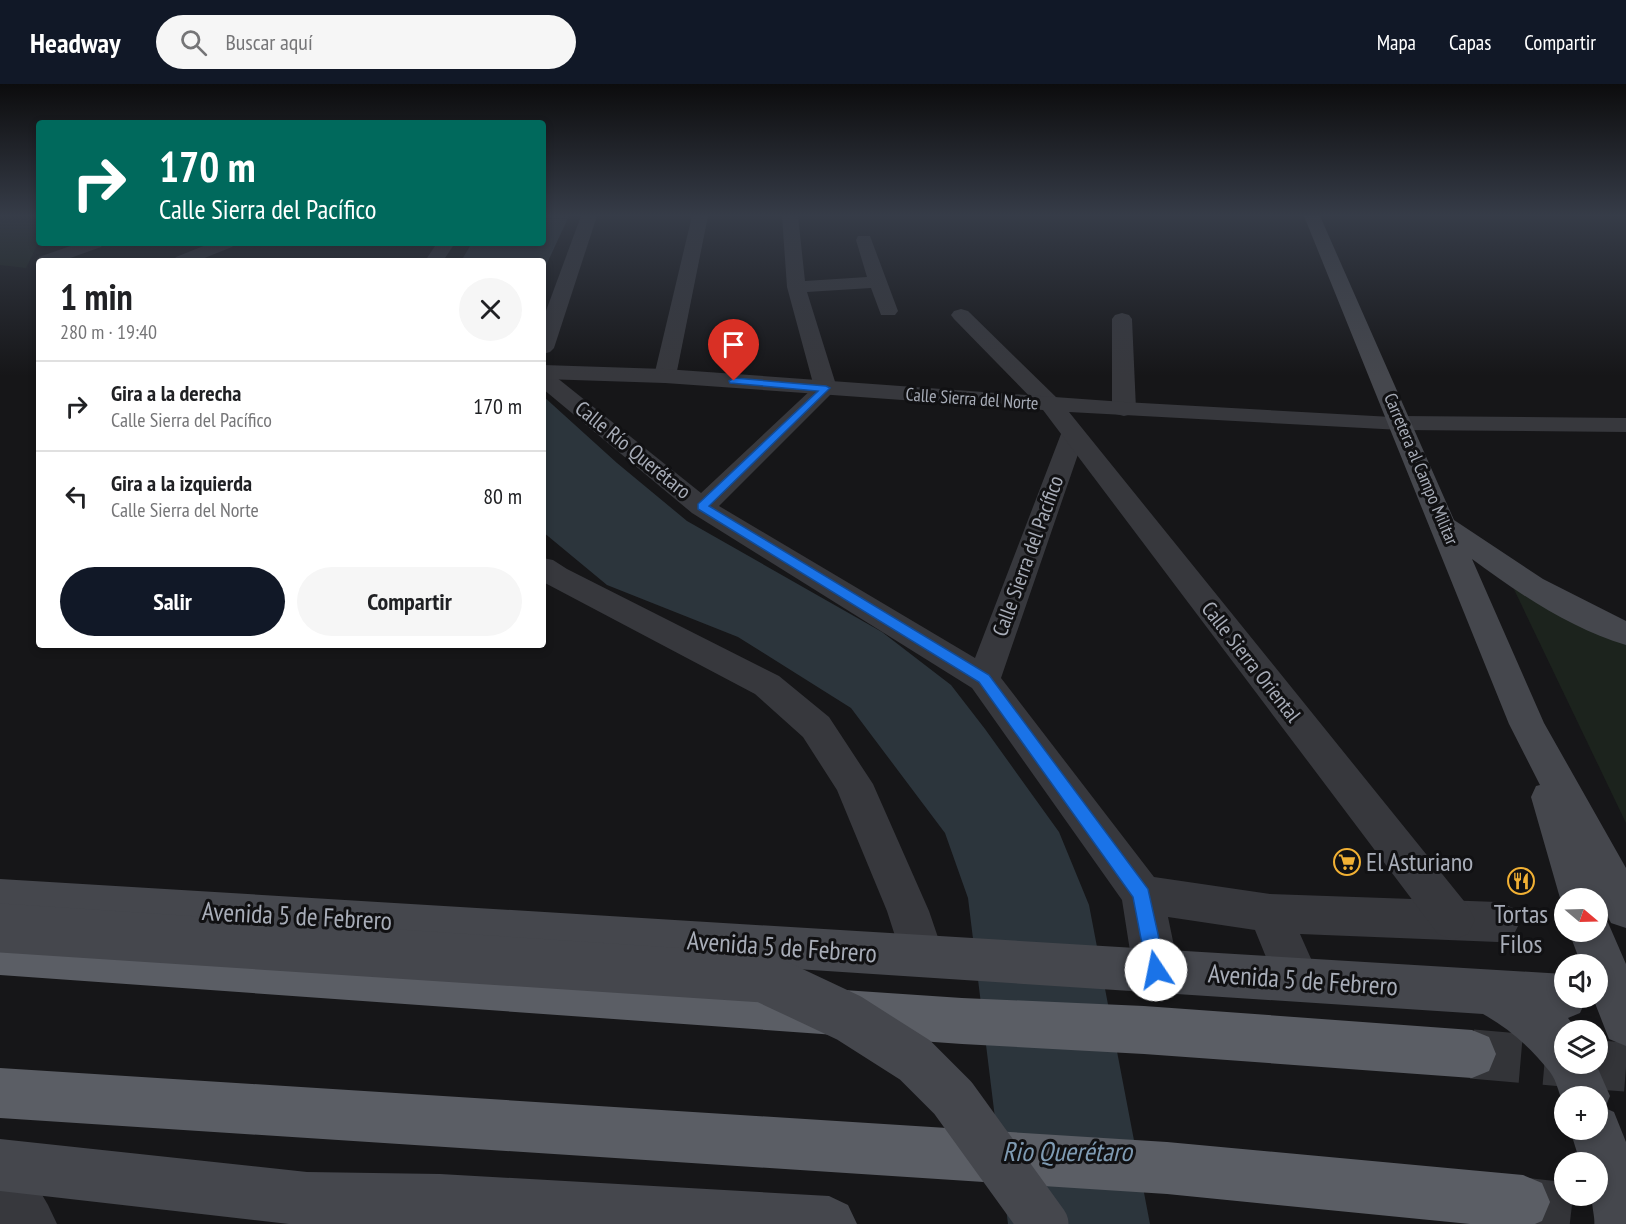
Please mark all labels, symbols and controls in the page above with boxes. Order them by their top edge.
search box [156,15,576,69]
text: Headway [30,24,120,61]
icon: search [177,26,210,59]
text: Buscar aquí [225,28,313,56]
text: Mapa [1377,29,1416,56]
text: Capas [1449,29,1491,56]
text: Compartir [1524,29,1596,56]
text: 170 m [159,139,256,194]
icon: right [60,144,138,222]
text: Calle Sierra del Pacífico [159,192,376,226]
text: 1 min [60,273,133,320]
button: close [459,278,522,341]
text: 280 m · 19:40 [60,319,157,345]
pin [708,319,759,381]
icon: arrive [717,328,750,361]
text: Gira a la derecha [111,379,241,407]
street label: Calle Sierra del Norte [905,382,1039,415]
street label: Carretera al Campo Militar [1379,389,1464,548]
icon: right [60,390,93,423]
text: 170 m [473,392,522,420]
street label: Calle Río Querétaro [570,395,697,505]
text: Calle Sierra del Pacífico [111,407,272,433]
text: Gira a la izquierda [111,469,252,497]
street label: Calle Sierra del Pacífico [986,472,1069,640]
icon: left [60,480,93,513]
text: 80 m [483,482,522,510]
text: Calle Sierra del Norte [111,497,259,523]
button: Salir [60,567,285,636]
button: Compartir [297,567,522,636]
street label: Calle Sierra Oriental [1196,596,1307,728]
place label: El Asturiano [1366,845,1473,878]
supermarket icon: El Asturiano [1332,847,1362,877]
restaurant icon: Tortas Filos [1506,866,1536,896]
north arrow [1554,888,1608,942]
map controls [1554,888,1608,1206]
street label: Avenida 5 de Febrero [201,894,393,937]
place label: Tortas Filos [1494,897,1548,960]
street label: Avenida 5 de Febrero [686,923,878,970]
position arrow [1124,938,1188,1002]
button: sound [1554,954,1608,1008]
street label: Avenida 5 de Febrero [1207,956,1399,1003]
button: layers [1554,1020,1608,1074]
button: + [1554,1086,1608,1140]
water label: Rio Querétaro [1002,1134,1134,1168]
button: − [1554,1152,1608,1206]

